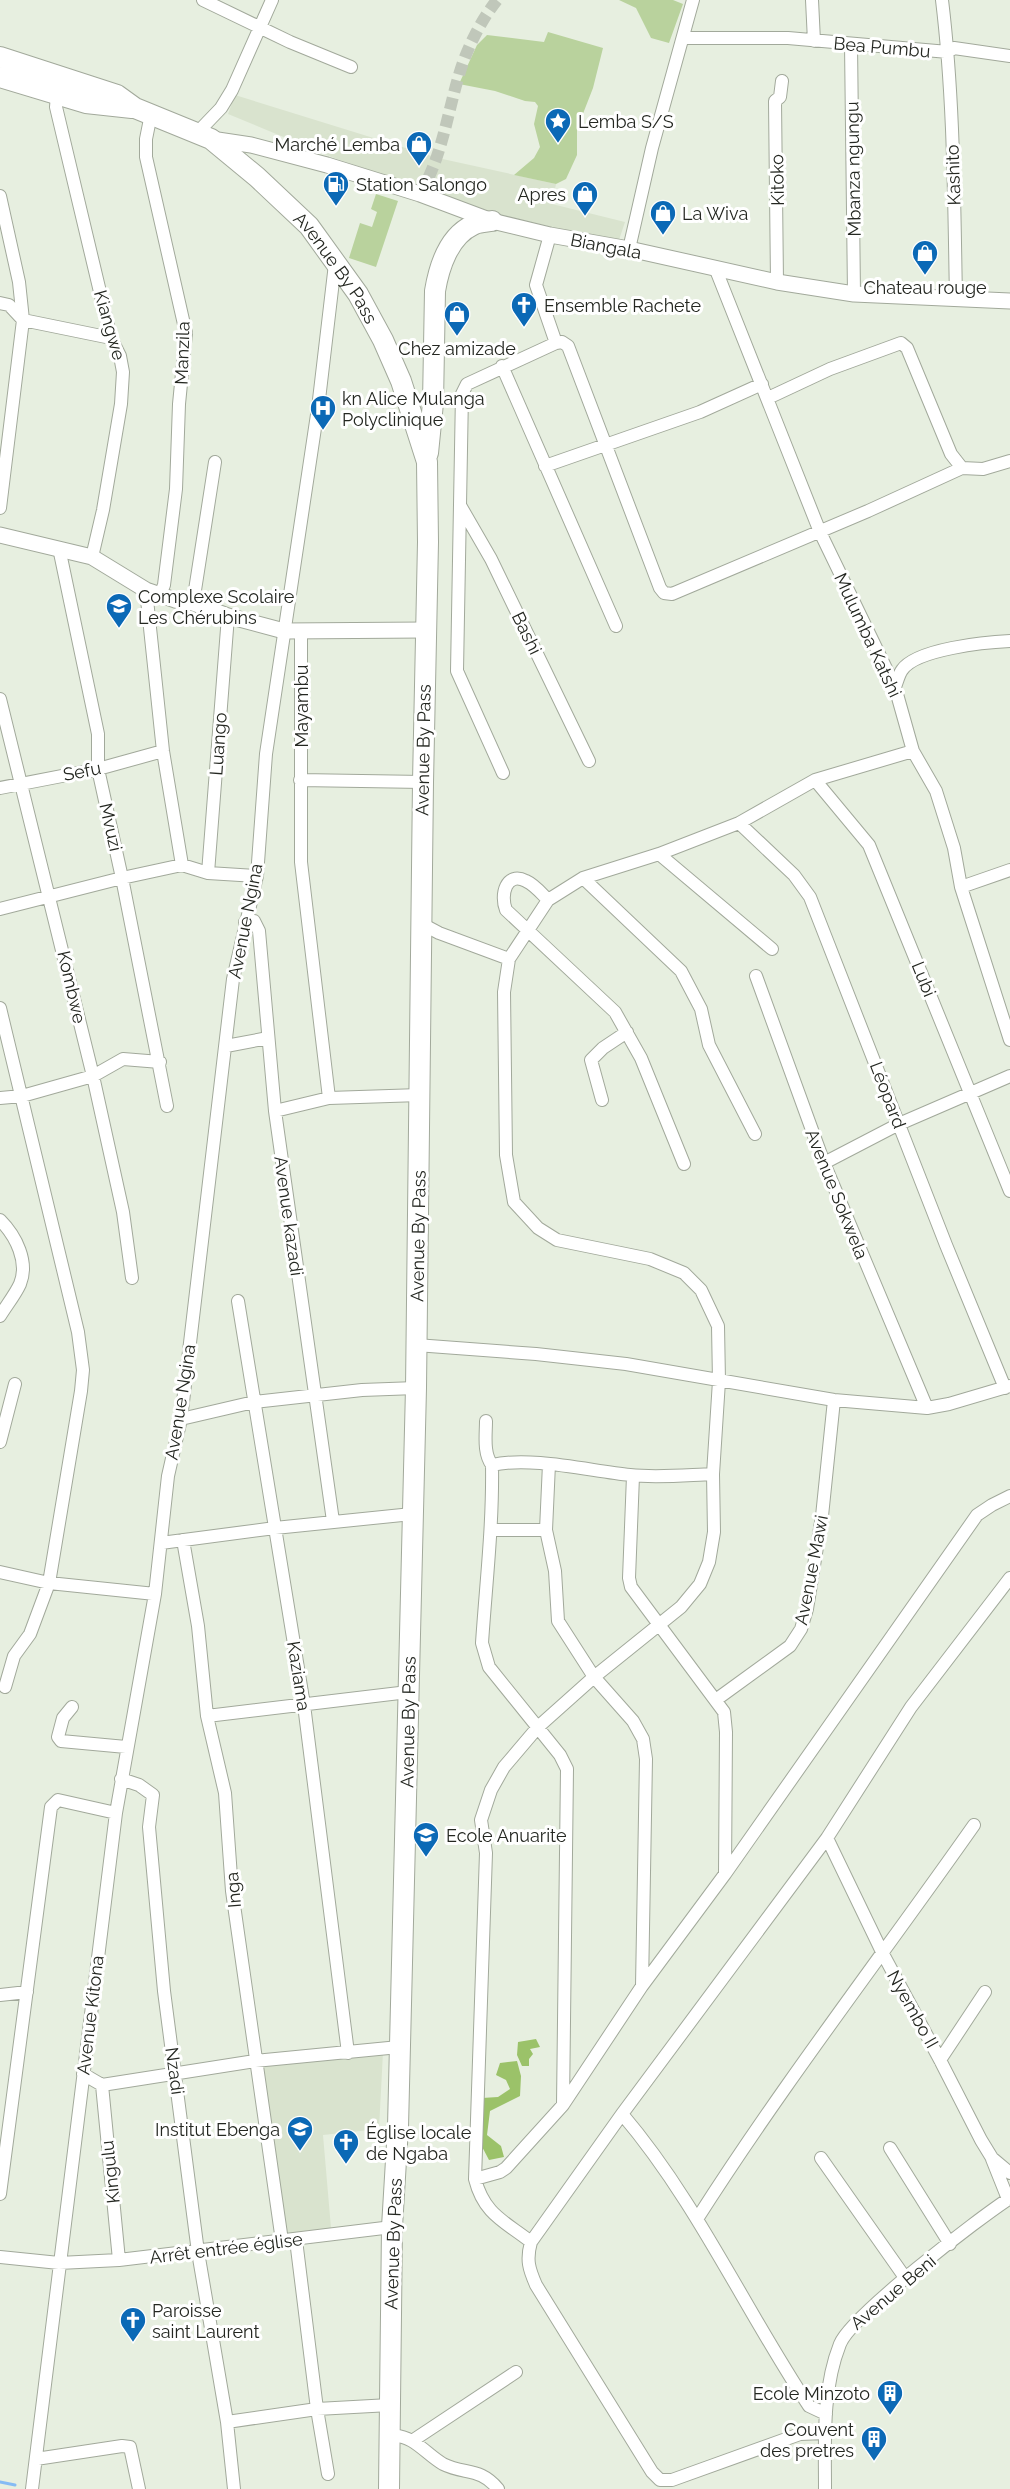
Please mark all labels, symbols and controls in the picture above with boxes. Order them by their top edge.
street label: Bea Pumbu [833,32,931,62]
street label: Mbanza ngungu [841,101,865,237]
place icon: Lemba S/S [543,106,573,144]
place label: Lemba S/S [578,111,674,132]
shop icon: Marché Lemba [404,129,434,167]
place label: Marché Lemba [275,134,400,155]
street label: Kashito [941,144,965,206]
street label: Kitoko [766,154,788,206]
fuel station icon: Station Salongo [321,169,351,207]
place label: Station Salongo [356,174,487,195]
shop icon: Apres [570,179,600,217]
place label: Apres [517,184,566,205]
shop icon: La Wiva [648,198,678,236]
place label: La Wiva [682,203,748,224]
street label: Avenue By Pass [290,207,383,327]
street label: Biangala [569,229,643,263]
shop icon: Chateau rouge [910,238,940,276]
place label: Chateau rouge [863,277,987,298]
street label: Kiangwe [90,288,130,363]
church icon: Ensemble Rachete [509,290,539,328]
place label: Ensemble Rachete [544,295,701,316]
shop icon: Chez amizade [442,299,472,337]
street label: Manzila [170,321,194,385]
place label: Chez amizade [398,338,516,359]
place label: kn Alice Mulanga Polyclinique [342,388,485,430]
hospital icon: kn Alice Mulanga Polyclinique [308,393,338,431]
street label: Mulumba Katshi [830,570,906,700]
place label: Complexe Scolaire Les Chérubins [138,586,295,628]
school or university icon: Complexe Scolaire Les Chérubins [104,591,134,629]
street label: Bashi [508,608,546,658]
street label: Mayambu [291,665,312,747]
street label: Avenue By Pass [411,684,435,816]
street label: Luango [205,711,231,776]
street label: Sefu [61,757,103,785]
street label: Mvuzi [95,801,127,853]
street label: Avenue Ngina [224,862,266,980]
street label: Kombwe [53,949,91,1026]
street label: Lubi [907,958,941,1000]
street label: Léopard [866,1059,910,1131]
street label: Avenue Sokwela [801,1126,873,1262]
street label: Avenue kazadi [270,1155,308,1277]
street label: Avenue By Pass [406,1170,430,1302]
street label: Avenue Ngina [160,1343,200,1461]
street label: Avenue Mawi [790,1513,832,1627]
street label: Kaziama [283,1640,315,1712]
street label: Avenue By Pass [396,1656,420,1788]
school or university icon: Ecole Anuarite [411,1820,441,1858]
place label: Ecole Anuarite [446,1825,567,1846]
street label: Inga [221,1871,245,1909]
street label: Avenue Kitona [72,1954,108,2076]
street label: Nyembo II [883,1966,943,2052]
street label: Nzadi [161,2046,189,2096]
school or university icon: Institut Ebenga [285,2114,315,2152]
place label: Institut Ebenga [155,2119,280,2140]
place label: Église locale de Ngaba [366,2121,472,2164]
church icon: Église locale de Ngaba [331,2127,361,2165]
street label: Kingulu [96,2139,124,2205]
street label: Avenue By Pass [380,2177,406,2310]
street label: Arrêt entrée église [148,2228,304,2268]
street label: Avenue Beni [846,2250,940,2334]
place label: Paroisse saint Laurent [152,2300,259,2342]
church icon: Paroisse saint Laurent [118,2305,148,2343]
building icon: Ecole Minzoto [875,2378,905,2416]
place label: Ecole Minzoto [753,2383,870,2404]
place label: Couvent des pretres [760,2419,854,2461]
building icon: Couvent des pretres [859,2424,889,2462]

